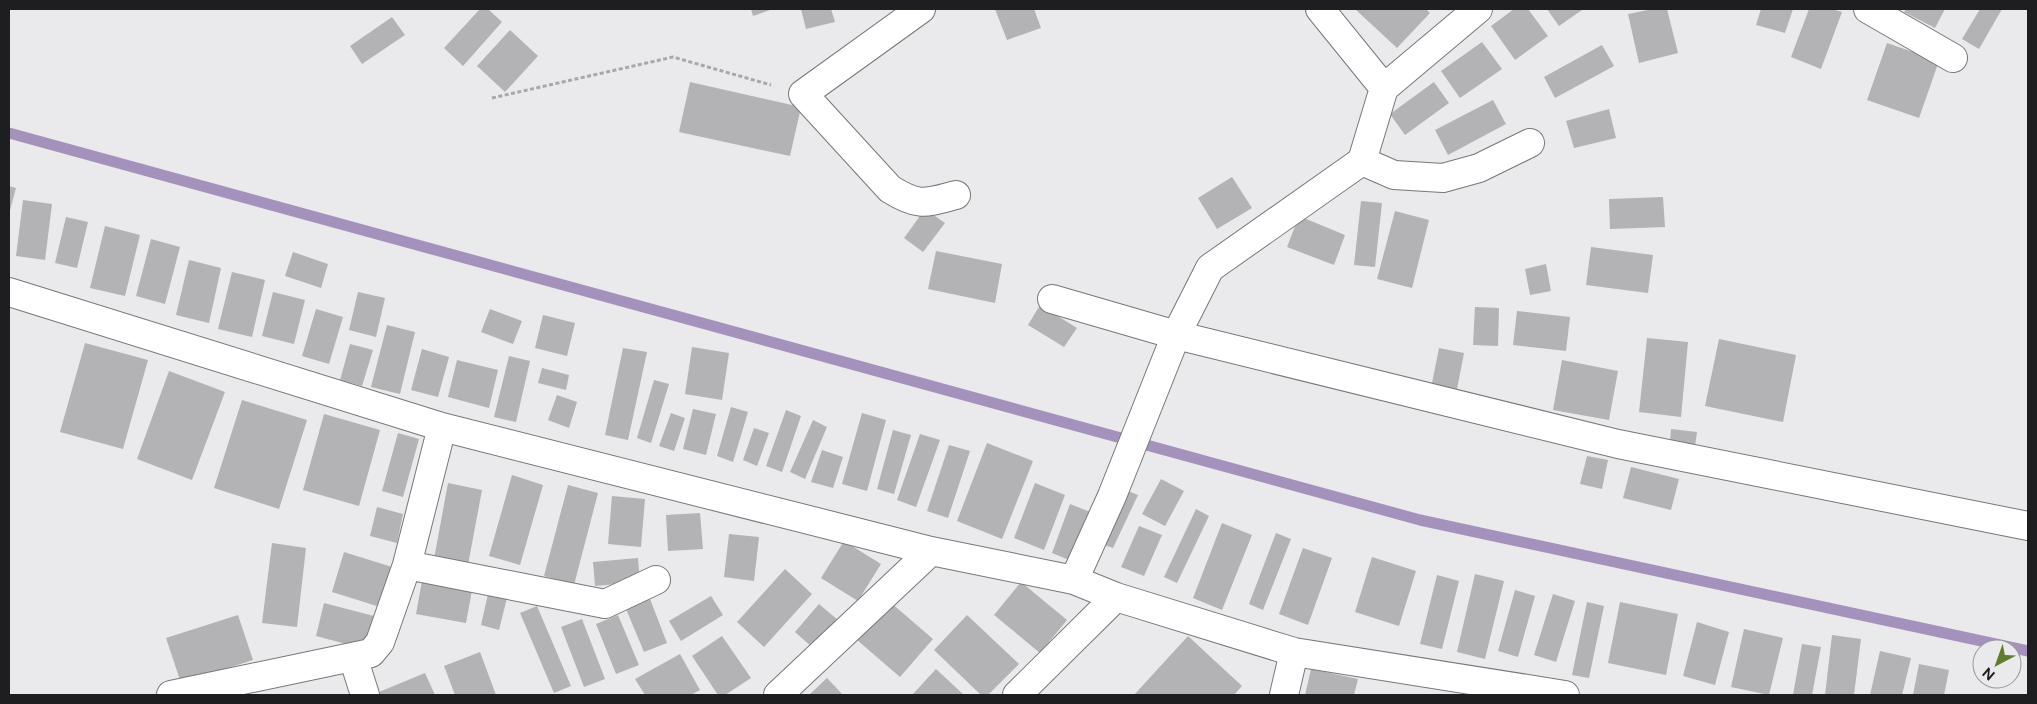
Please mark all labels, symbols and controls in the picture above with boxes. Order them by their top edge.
north arrow [1972,639,2022,689]
text: N [1979,664,1998,683]

